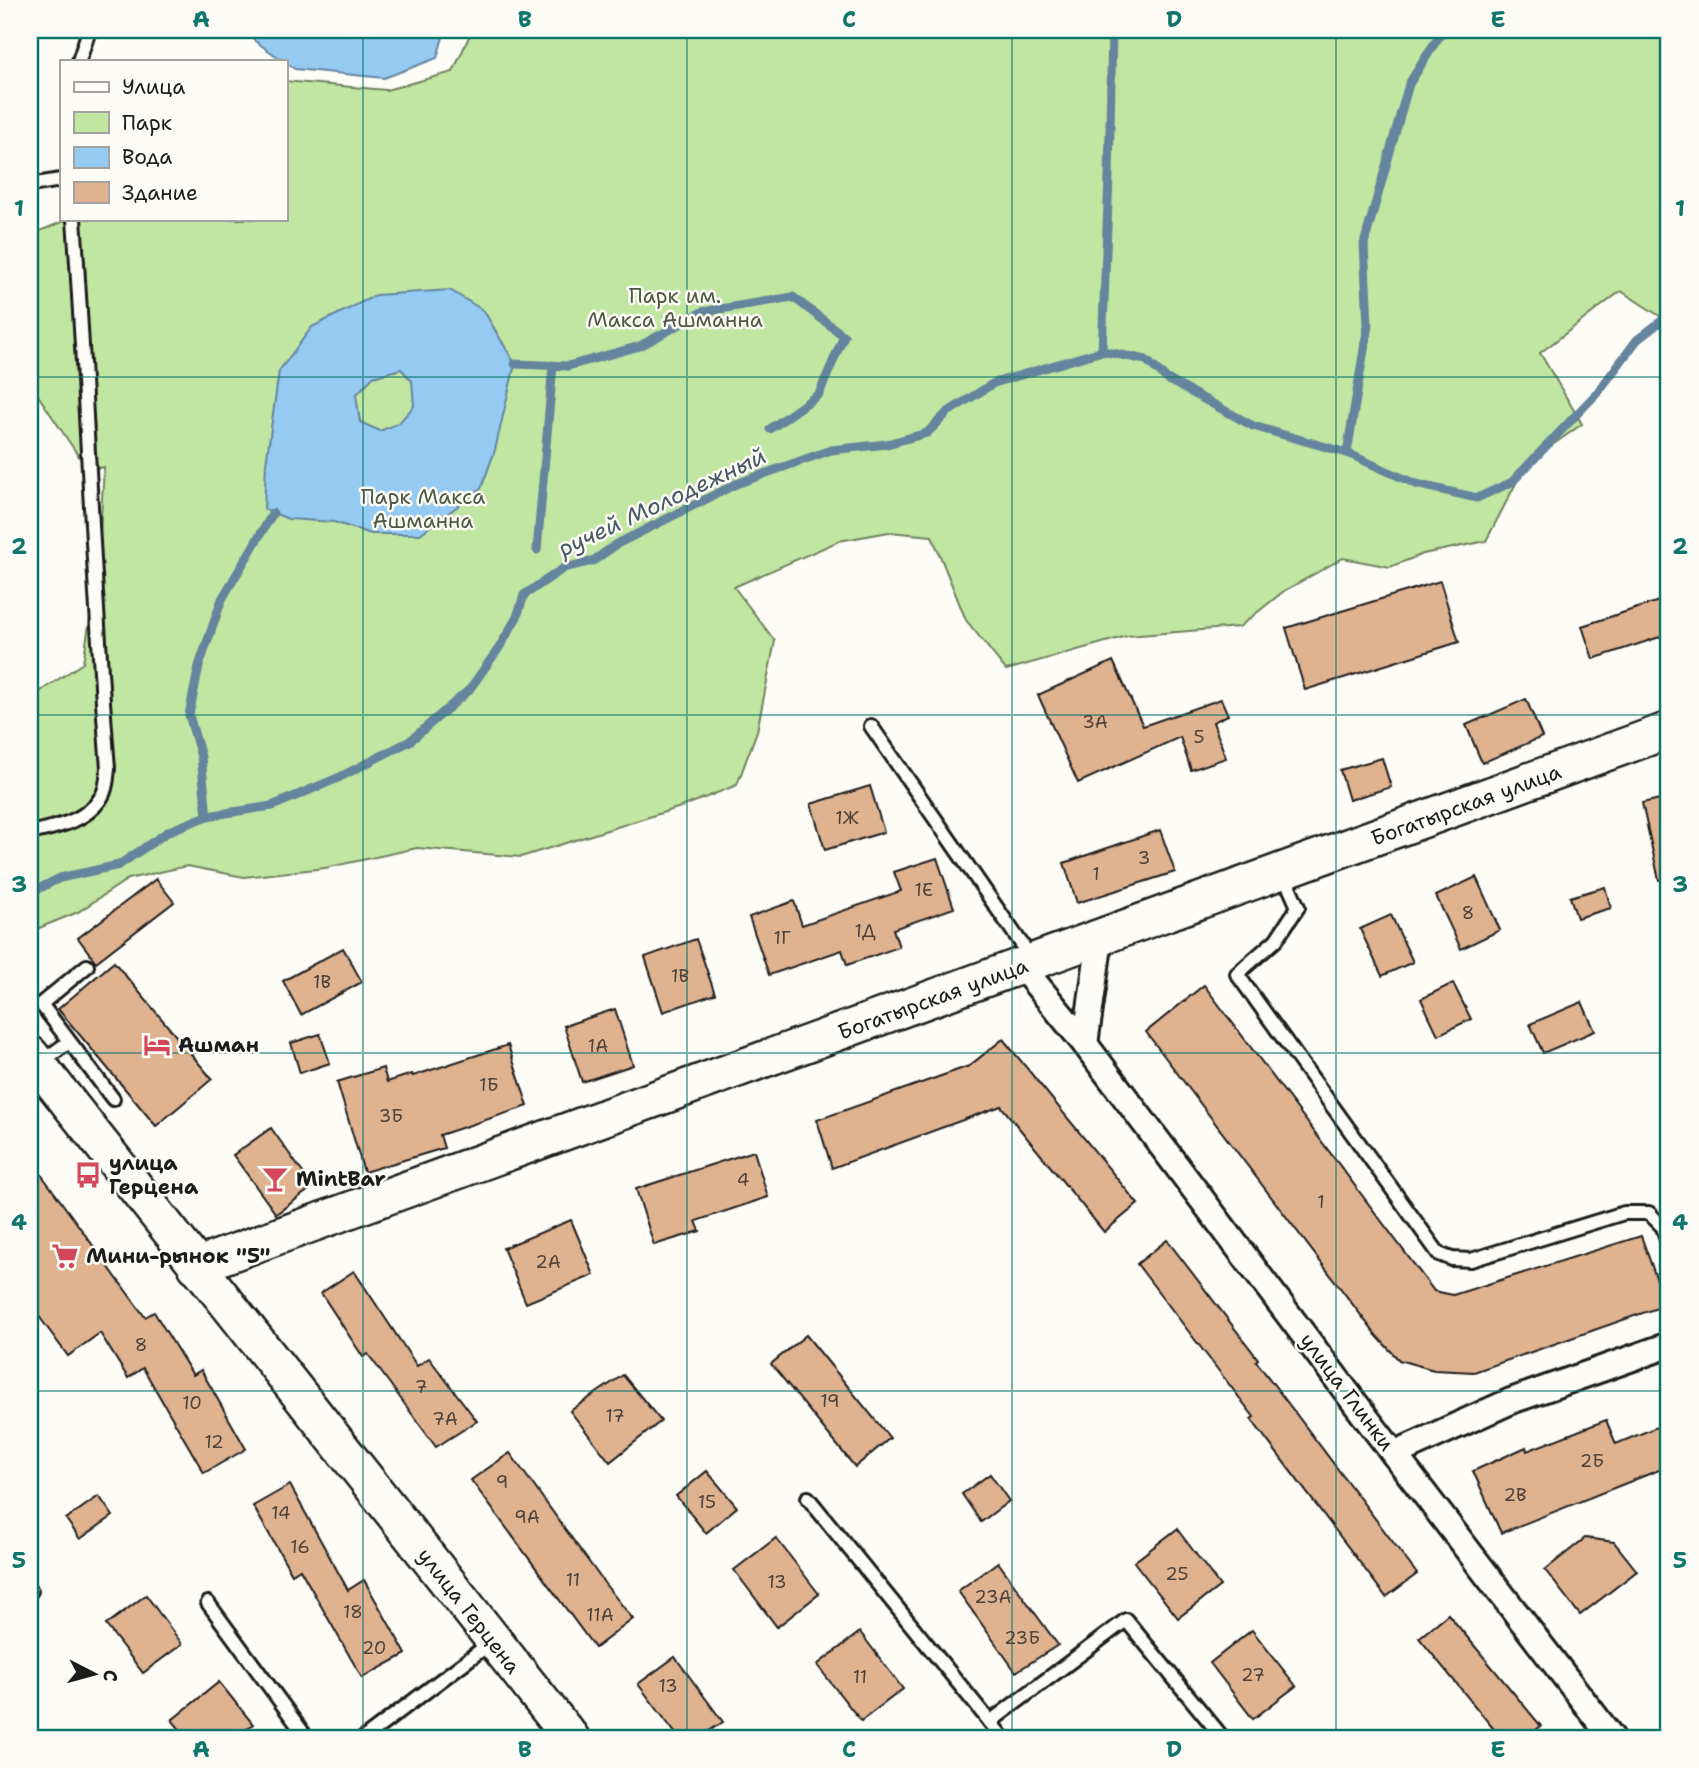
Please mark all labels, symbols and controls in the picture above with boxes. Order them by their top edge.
text: A [192,4,210,34]
text: B [518,4,532,34]
text: C [842,4,856,34]
text: D [1166,4,1182,34]
text: E [1490,4,1506,34]
legend [60,60,287,220]
text: Улица [122,73,185,101]
text: Парк [122,109,172,137]
text: Вода [122,143,172,171]
text: Здание [122,179,198,207]
text: 1 [14,193,24,223]
text: 1 [1675,193,1685,223]
park label: Парк им. Макса Ашманна [587,282,763,334]
water label: ручей Молодежный [552,441,771,564]
park label: Парк Макса Ашманна [361,483,485,535]
text: 2 [11,531,27,561]
text: 2 [1672,531,1688,561]
house number: 3А [1082,710,1108,734]
house number: 5 [1193,725,1205,749]
street label: Богатырская улица [1367,758,1565,852]
house number: 1Ж [835,806,859,830]
house number: 3 [1138,846,1150,870]
house number: 1 [1092,862,1100,886]
text: 3 [11,869,27,899]
text: 3 [1672,869,1688,899]
house number: 1Е [915,878,933,902]
house number: 8 [1462,901,1474,925]
house number: 1Д [854,919,876,943]
house number: 1Г [773,926,791,950]
street label: Богатырская улица [834,952,1032,1046]
house number: 1В [671,964,689,988]
house number: 1В [313,970,331,994]
hotel icon: Ашман [142,1030,172,1060]
place label: Ашман [178,1031,259,1059]
house number: 1А [588,1034,608,1058]
house number: 1Б [479,1073,499,1097]
house number: 3Б [379,1104,403,1128]
place label: улица Герцена [109,1149,199,1201]
bus stop icon: улица Герцена [73,1160,103,1190]
bar icon: MintBar [260,1164,290,1194]
place label: MintBar [296,1165,386,1193]
house number: 4 [737,1168,749,1192]
house number: 1 [1317,1190,1325,1214]
text: 4 [11,1207,27,1237]
text: 4 [1672,1207,1688,1237]
supermarket icon: Мини-рынок "5" [50,1241,80,1271]
place label: Мини-рынок "5" [86,1242,271,1270]
house number: 2А [535,1250,561,1274]
street label: улица Глинки [1293,1327,1401,1457]
house number: 8 [135,1333,147,1357]
house number: 7 [415,1375,427,1399]
house number: 19 [820,1389,840,1413]
house number: 10 [182,1391,202,1415]
house number: 17 [605,1404,625,1428]
house number: 7А [432,1407,458,1431]
house number: 12 [204,1430,224,1454]
house number: 2Б [1580,1449,1604,1473]
house number: 9 [496,1470,508,1494]
house number: 2В [1503,1483,1527,1507]
house number: 15 [698,1490,716,1514]
house number: 14 [271,1501,291,1525]
house number: 9А [514,1505,540,1529]
house number: 16 [290,1535,310,1559]
street label: улица Герцена [411,1542,527,1680]
text: 5 [12,1545,26,1575]
text: 5 [1673,1545,1687,1575]
house number: 25 [1165,1562,1189,1586]
house number: 11 [566,1568,580,1592]
house number: 13 [767,1570,787,1594]
house number: 23А [974,1585,1012,1609]
house number: 18 [343,1600,363,1624]
house number: 11А [586,1603,614,1627]
house number: 23Б [1004,1626,1040,1650]
house number: 20 [362,1636,386,1660]
north arrow [60,1638,130,1708]
house number: 27 [1241,1663,1265,1687]
house number: 11 [853,1665,867,1689]
text: С [97,1669,123,1683]
house number: 13 [658,1674,678,1698]
text: A [192,1734,210,1764]
text: B [518,1734,532,1764]
text: C [842,1734,856,1764]
text: D [1166,1734,1182,1764]
text: E [1490,1734,1506,1764]

